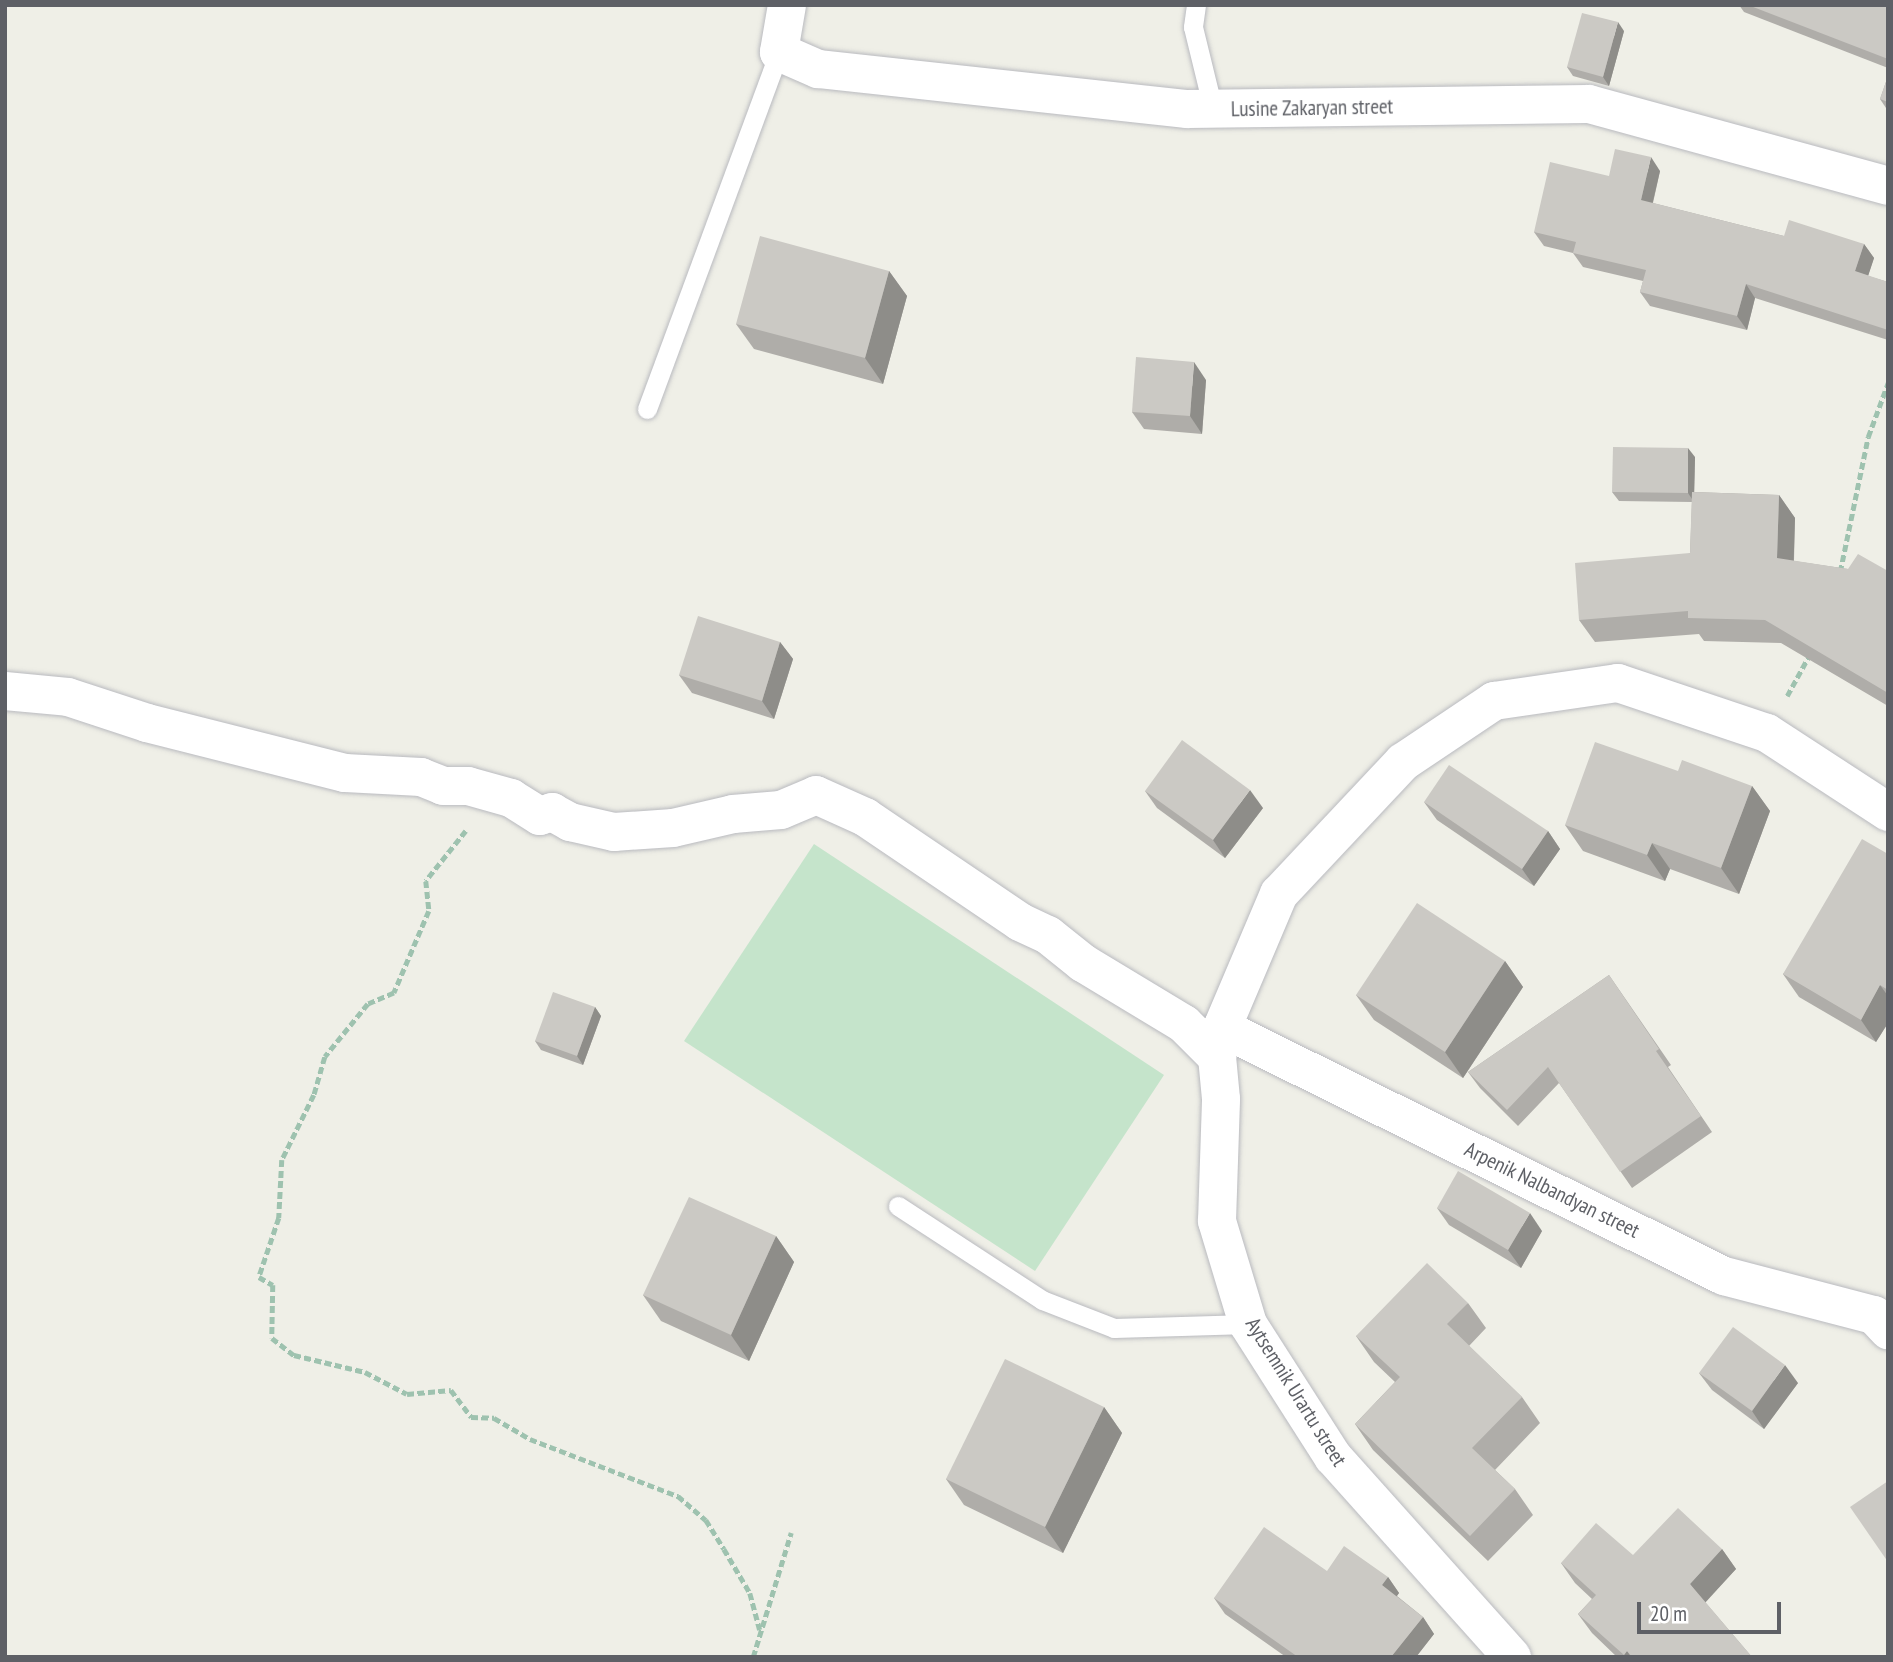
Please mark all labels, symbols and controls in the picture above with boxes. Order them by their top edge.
street label: Lusine Zakaryan street [1230,94,1394,122]
street label: Arpenik Nalbandyan street [1460,1137,1644,1243]
street label: Aytsemnik Urartu street [1240,1313,1352,1471]
scale bar [1641,1588,1784,1632]
text: 20 m [1650,1600,1687,1627]

